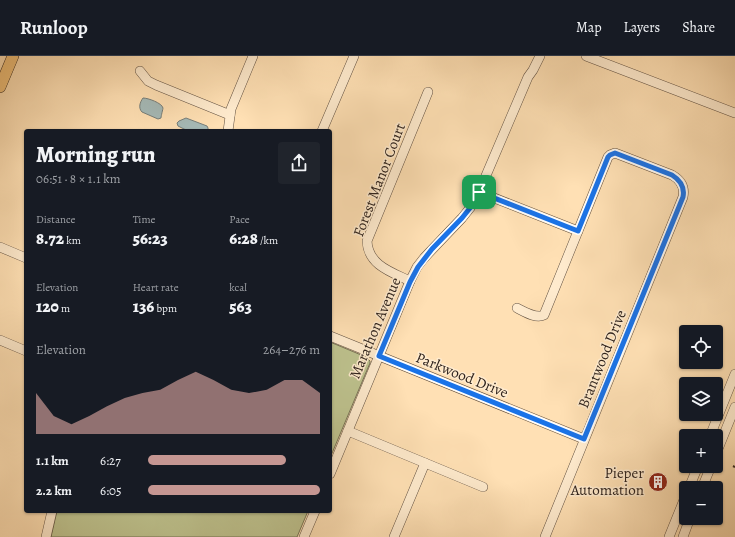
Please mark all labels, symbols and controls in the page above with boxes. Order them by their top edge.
text: Runloop [20,15,88,41]
text: Map [576,18,602,37]
text: Layers [624,18,660,37]
text: Share [682,18,715,37]
street label: Forest Manor Court [348,120,410,240]
text: Morning run [36,140,156,170]
button: share [278,142,320,184]
text: 06:51 · 8 × 1.1 km [36,170,121,187]
pin [462,175,496,209]
icon: arrive [468,181,490,203]
text: Distance [36,212,75,227]
text: Time [133,212,156,227]
text: Pace [229,212,250,227]
text: 8.72 [36,227,64,250]
text: 56:23 [133,227,168,250]
text: 6:28 [229,227,258,250]
text: km [64,233,81,248]
text: /km [258,233,278,248]
street label: Marathon Avenue [345,274,405,382]
text: Elevation [36,280,78,295]
text: Heart rate [133,280,179,295]
text: kcal [229,280,247,295]
text: 120 [36,295,59,318]
text: 136 [133,295,154,318]
text: 563 [229,295,252,318]
text: m [59,301,70,316]
text: bpm [154,301,177,316]
street label: Brantwood Drive [573,307,631,411]
map controls [679,325,723,525]
button: locate [679,325,723,369]
text: Elevation [36,341,86,358]
text: 264–276 m [263,341,320,358]
street label: Parkwood Drive [413,347,511,403]
button: layers [679,377,723,421]
button: + [679,429,723,473]
text: 1.1 km [36,452,69,469]
text: 6:27 [100,452,121,469]
place label: Pieper Automation [570,463,644,500]
building icon: Pieper Automation [647,471,669,493]
button: − [679,481,723,525]
text: 2.2 km [36,482,72,499]
text: 6:05 [100,482,122,499]

